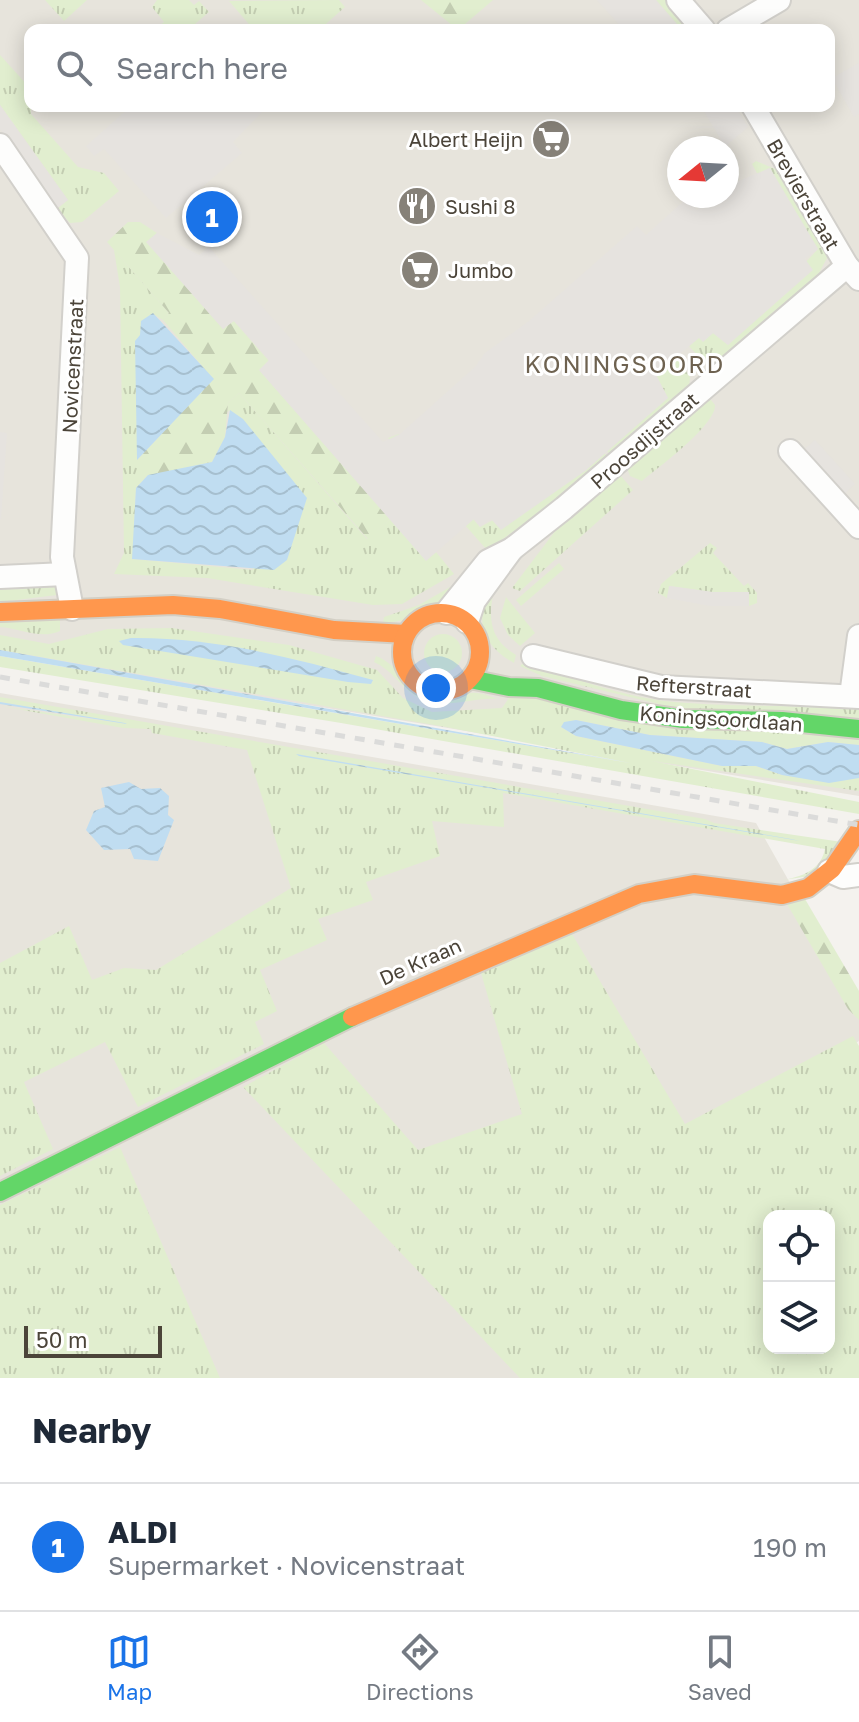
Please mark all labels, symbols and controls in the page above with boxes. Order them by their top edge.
search box [24,24,835,112]
icon: search [52,46,96,90]
text: Search here [116,50,288,86]
supermarket icon: Albert Heijn [530,118,572,160]
place label: Albert Heijn [409,127,523,151]
street label: Brevierstraat [762,134,846,254]
north arrow [667,136,739,208]
restaurant icon: Sushi 8 [396,185,438,227]
pin: 1 [186,187,238,247]
place label: Sushi 8 [445,194,515,218]
supermarket icon: Jumbo [399,249,441,291]
place label: Jumbo [448,258,513,282]
street label: Novicenstraat [56,298,88,434]
district label: KONINGSOORD [525,349,725,378]
street label: Proosdijstraat [585,387,703,493]
your location [416,668,456,708]
street label: Refterstraat [635,670,753,702]
street label: Koningsoordlaan [639,700,803,736]
street label: De Kraan [375,932,465,990]
map controls [763,1210,835,1354]
button: locate [763,1210,835,1282]
button: layers [763,1282,835,1354]
scale bar [24,1322,162,1358]
text: 50 m [36,1326,87,1353]
text: Nearby [32,1410,152,1450]
text: ALDI [108,1514,178,1550]
text: 1 [51,1532,65,1563]
text: 190 m [753,1532,827,1563]
text: Supermarket · Novicenstraat [108,1550,465,1581]
tab: Map [107,1630,152,1705]
tab: Directions [366,1630,474,1705]
tab: Saved [688,1630,752,1705]

